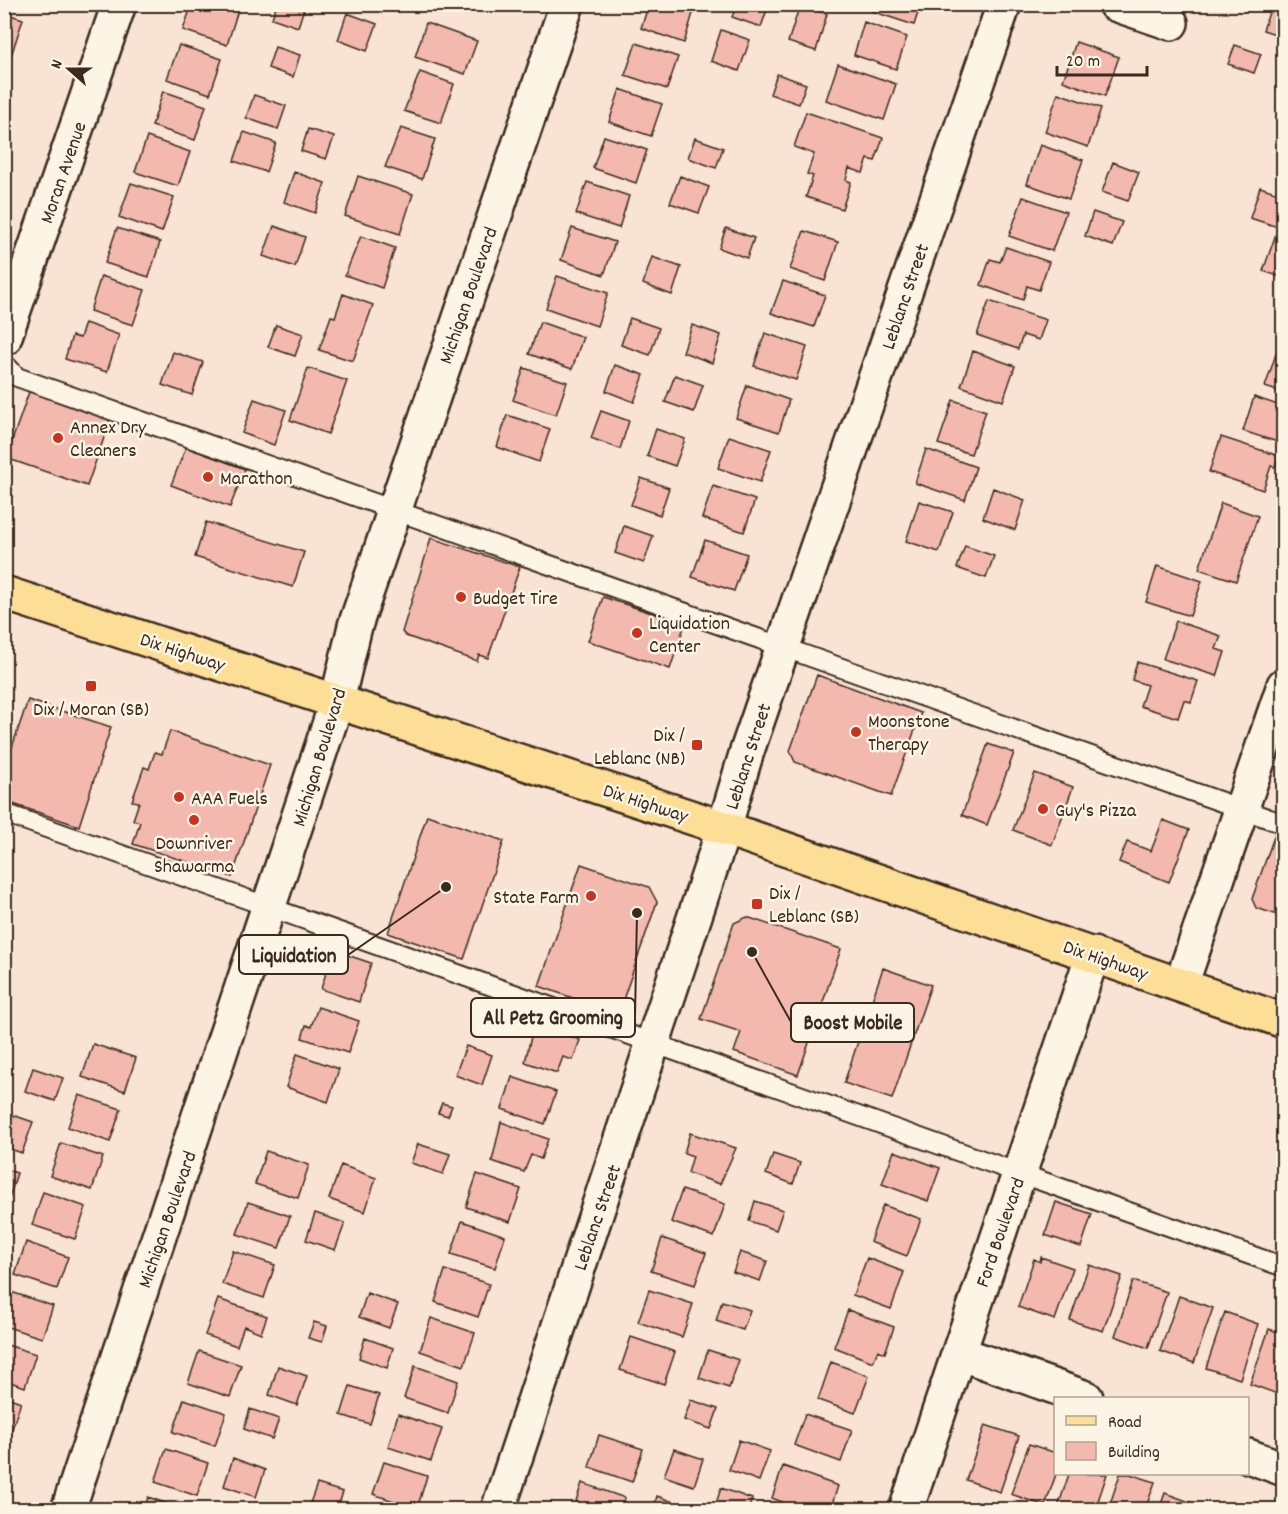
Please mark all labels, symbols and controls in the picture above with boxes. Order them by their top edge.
north arrow [39,39,99,99]
scale bar [1057,39,1147,77]
text: 20 m [1066,50,1100,75]
text: N [45,57,70,72]
street label: Moran Avenue [34,118,95,228]
street label: Michigan Boulevard [433,224,506,368]
street label: Leblanc Street [876,240,938,354]
place label: Annex Dry Cleaners [70,415,147,466]
marker: Annex Dry Cleaners [51,431,65,445]
place label: Marathon [220,466,293,494]
marker: Marathon [201,470,215,484]
place label: Budget Tire [473,586,558,614]
marker: Budget Tire [454,590,468,604]
place label: Liquidation Center [649,611,730,662]
marker: Liquidation Center [630,626,644,640]
street label: Dix Highway [136,627,229,681]
marker: Dix / Moran (SB) [84,679,98,693]
street label: Michigan Boulevard [287,685,355,830]
place label: Dix / Moran (SB) [33,697,149,725]
street label: Leblanc Street [720,700,780,814]
place label: Moonstone Therapy [868,709,950,760]
place label: Dix / Leblanc (NB) [594,723,685,774]
marker: Moonstone Therapy [849,725,863,739]
marker: Dix / Leblanc (NB) [690,738,704,752]
street label: Dix Highway [599,778,692,832]
place label: AAA Fuels [191,786,268,814]
marker: AAA Fuels [172,790,186,804]
place label: Guy's Pizza [1055,798,1137,826]
marker: Guy's Pizza [1036,802,1050,816]
marker: Downriver Shawarma [187,813,201,827]
place label: Downriver Shawarma [154,831,235,882]
place label: Dix / Leblanc (SB) [769,881,859,932]
place label: State Farm [493,885,579,913]
marker: State Farm [584,889,598,903]
marker: Dix / Leblanc (SB) [750,897,764,911]
street label: Dix Highway [1059,934,1152,990]
callout: Liquidation [239,935,348,974]
text: Liquidation [251,943,337,973]
callout: All Petz Grooming [471,998,635,1037]
callout: Boost Mobile [791,1003,914,1042]
text: All Petz Grooming [483,1005,623,1035]
text: Boost Mobile [804,1010,902,1040]
street label: Michigan Boulevard [132,1148,205,1292]
street label: Leblanc Street [568,1161,630,1275]
street label: Ford Boulevard [970,1174,1034,1292]
legend [1054,1397,1249,1475]
text: Road [1108,1411,1142,1436]
text: Building [1108,1441,1160,1466]

